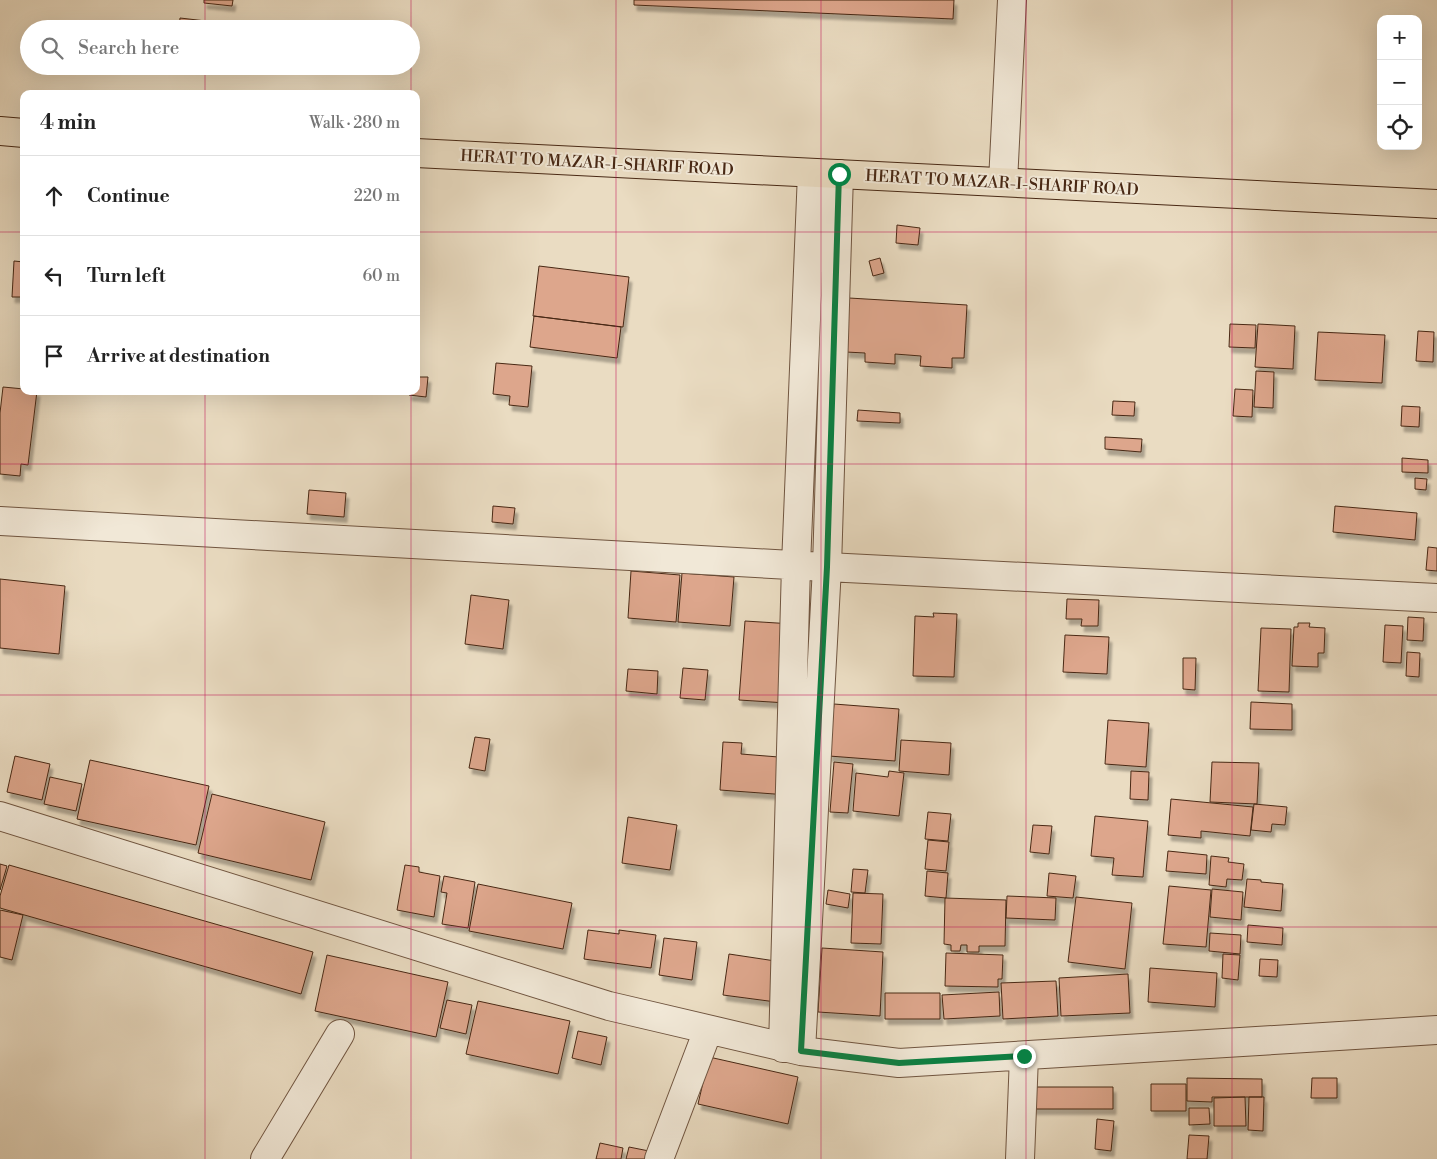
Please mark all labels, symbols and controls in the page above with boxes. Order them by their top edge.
map controls [1377,15,1422,150]
button: + [1377,15,1422,60]
search box [20,20,420,75]
icon: search [38,34,66,62]
text: Search here [78,36,179,60]
button: − [1377,60,1422,105]
button: locate [1377,105,1422,150]
text: 4 min [40,110,96,136]
text: Walk · 280 m [309,113,400,133]
street label: HERAT TO MAZAR-I-SHARIF ROAD [460,146,734,180]
route start [828,163,851,186]
street label: HERAT TO MAZAR-I-SHARIF ROAD [865,166,1139,200]
icon: ahead [40,182,68,210]
text: Continue [87,184,170,208]
text: 220 m [354,186,400,206]
icon: left [40,262,68,290]
text: Turn left [87,264,166,288]
text: 60 m [362,266,400,286]
icon: arrive [40,342,68,370]
text: Arrive at destination [87,344,270,368]
route end [1013,1045,1036,1068]

